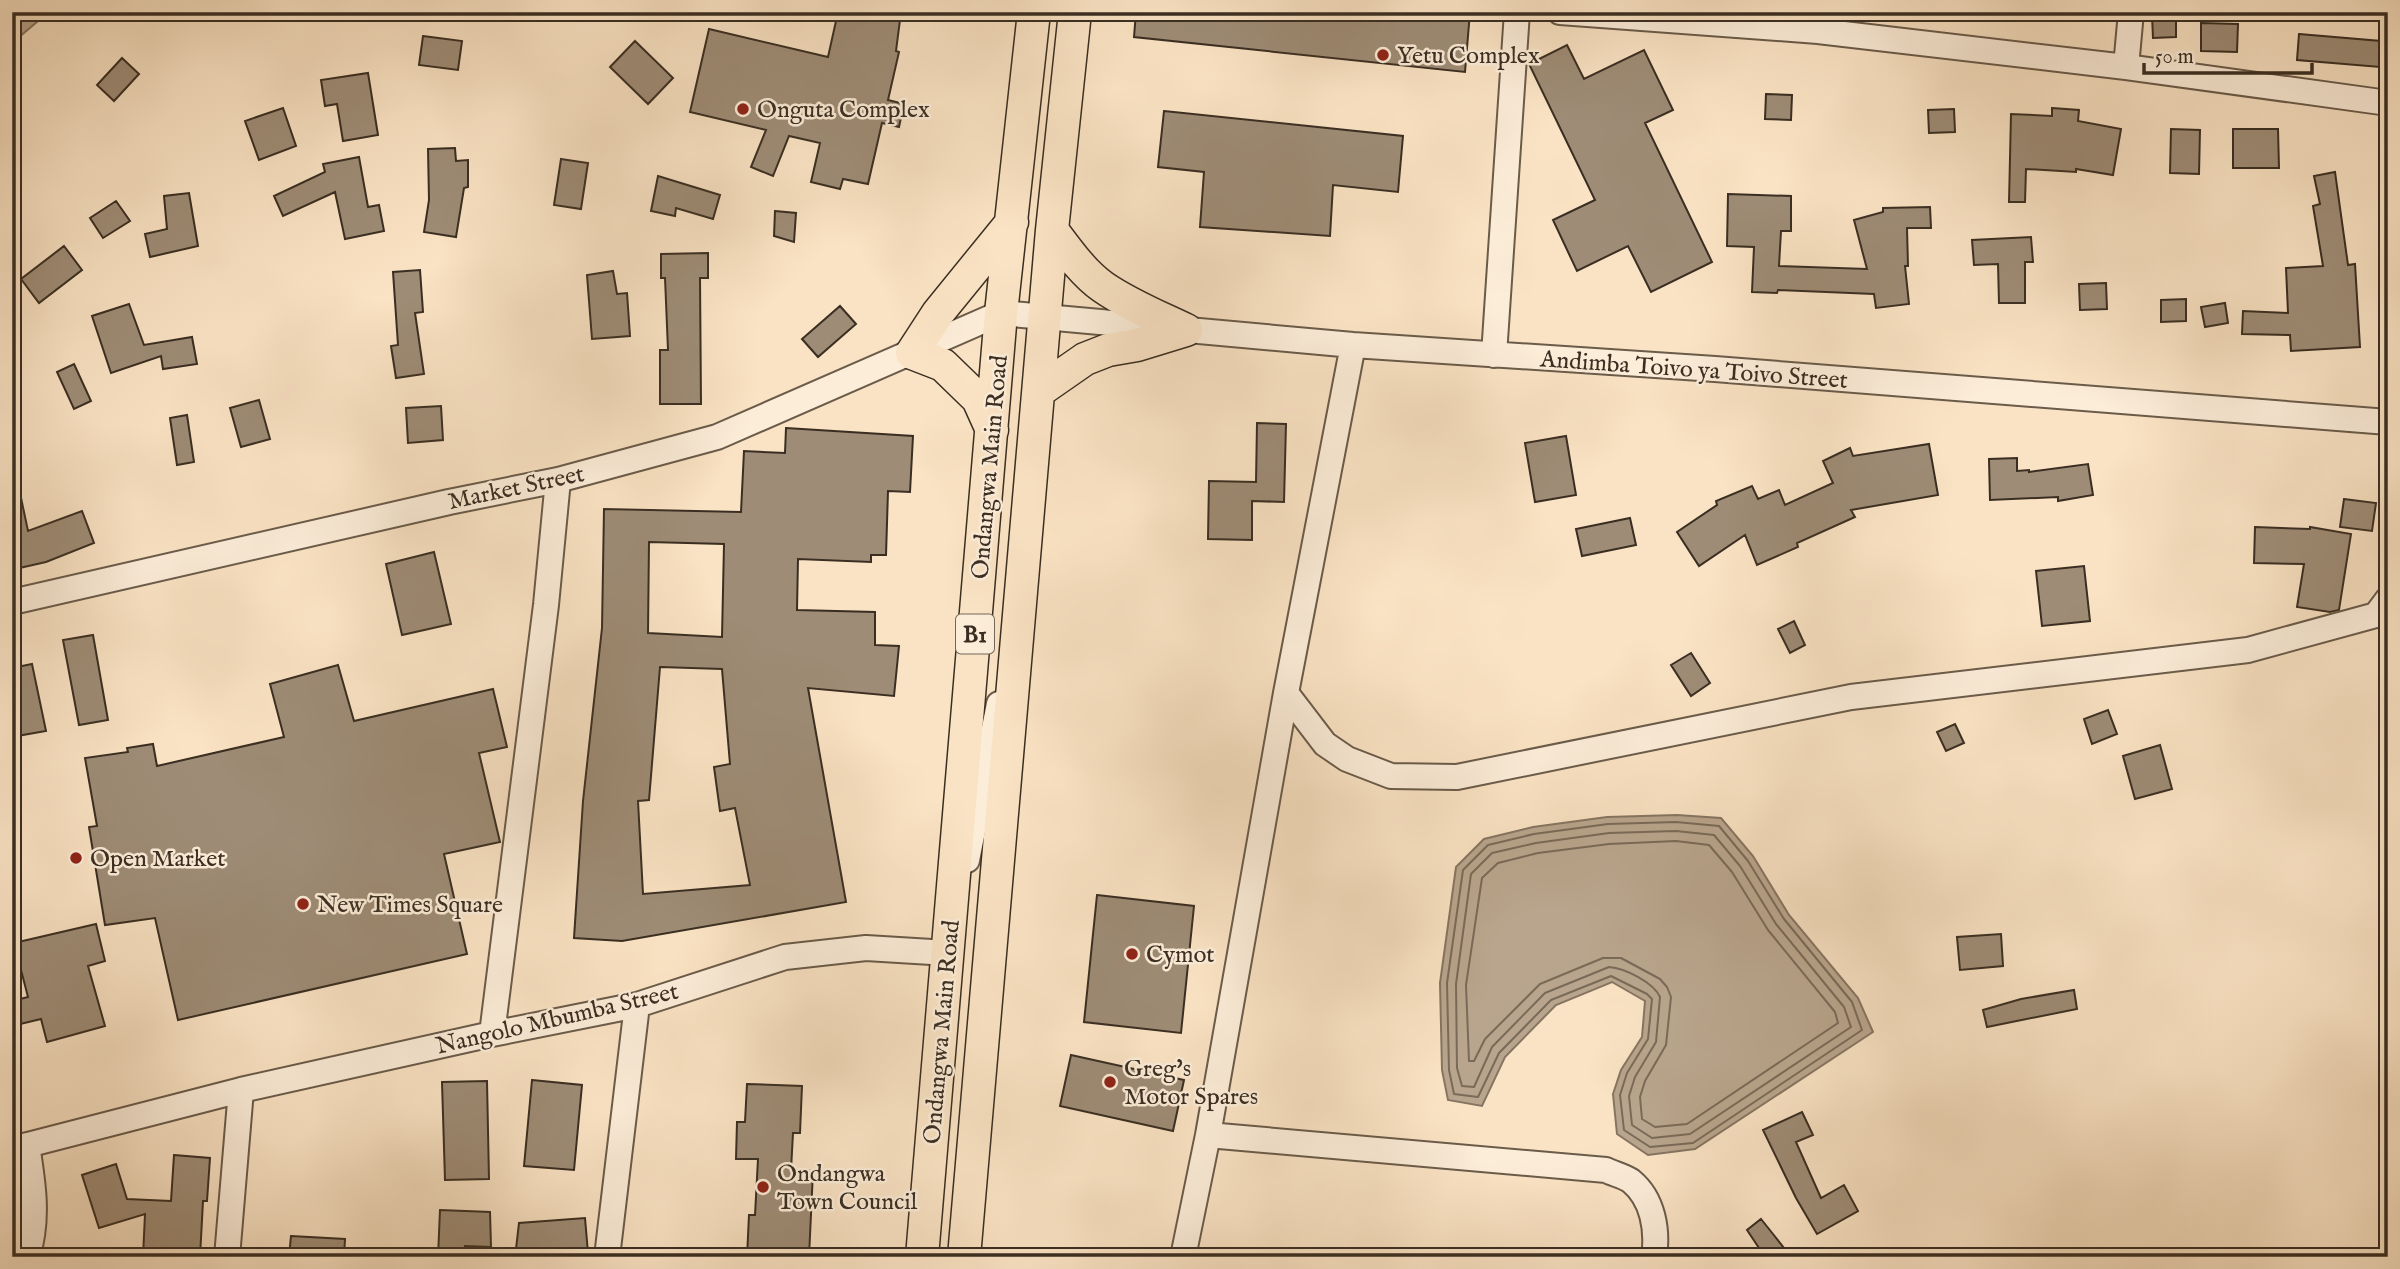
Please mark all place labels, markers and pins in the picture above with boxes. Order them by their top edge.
place label: Yetu Complex [1397,41,1540,72]
marker: Yetu Complex [1375,47,1391,63]
place label: Onguta Complex [757,95,930,126]
marker: Onguta Complex [735,101,751,117]
place label: Open Market [90,844,226,875]
marker: Open Market [68,850,84,866]
place label: New Times Square [317,890,503,921]
marker: New Times Square [295,896,311,912]
place label: Cymot [1146,940,1215,971]
marker: Cymot [1124,946,1140,962]
place label: Greg's Motor Spares [1124,1054,1258,1113]
marker: Greg's Motor Spares [1102,1074,1118,1090]
place label: Ondangwa Town Council [777,1159,918,1218]
marker: Ondangwa Town Council [755,1179,771,1195]

